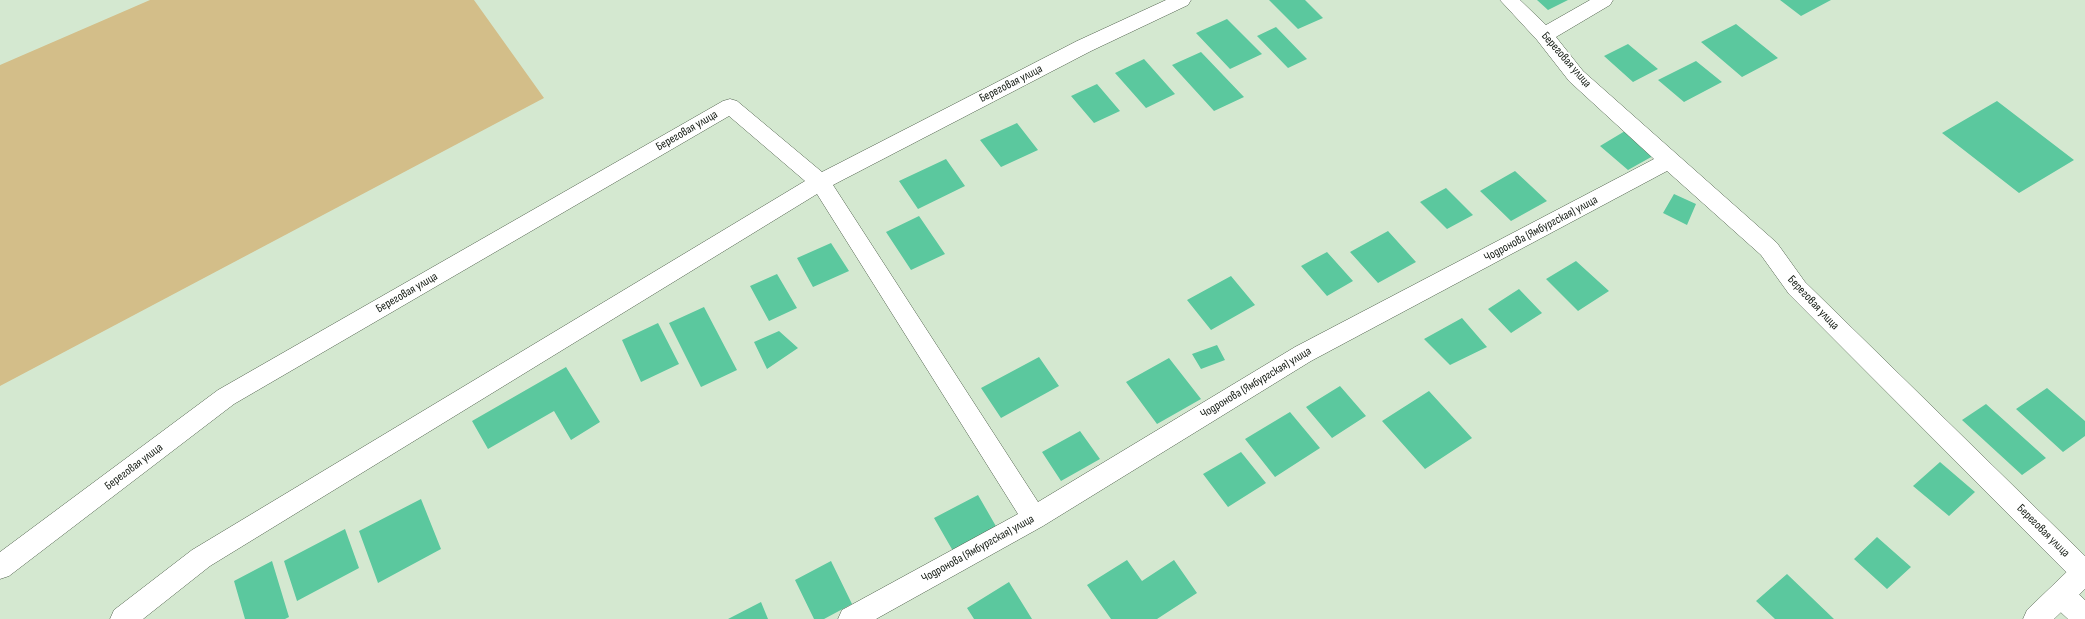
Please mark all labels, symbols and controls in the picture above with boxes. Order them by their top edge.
street label: Береговая улица [1538,29,1594,91]
street label: Береговая улица [977,62,1045,106]
street label: Береговая улица [654,108,720,154]
street label: Чодронова (Ямбургская) улица [1482,193,1600,265]
street label: Береговая улица [374,270,440,316]
street label: Береговая улица [1784,273,1842,333]
street label: Чодронова (Ямбургская) улица [1198,344,1314,422]
street label: Береговая улица [102,441,166,493]
street label: Береговая улица [2014,502,2072,560]
street label: Чодронова (Ямбургская) улица [919,512,1037,586]

